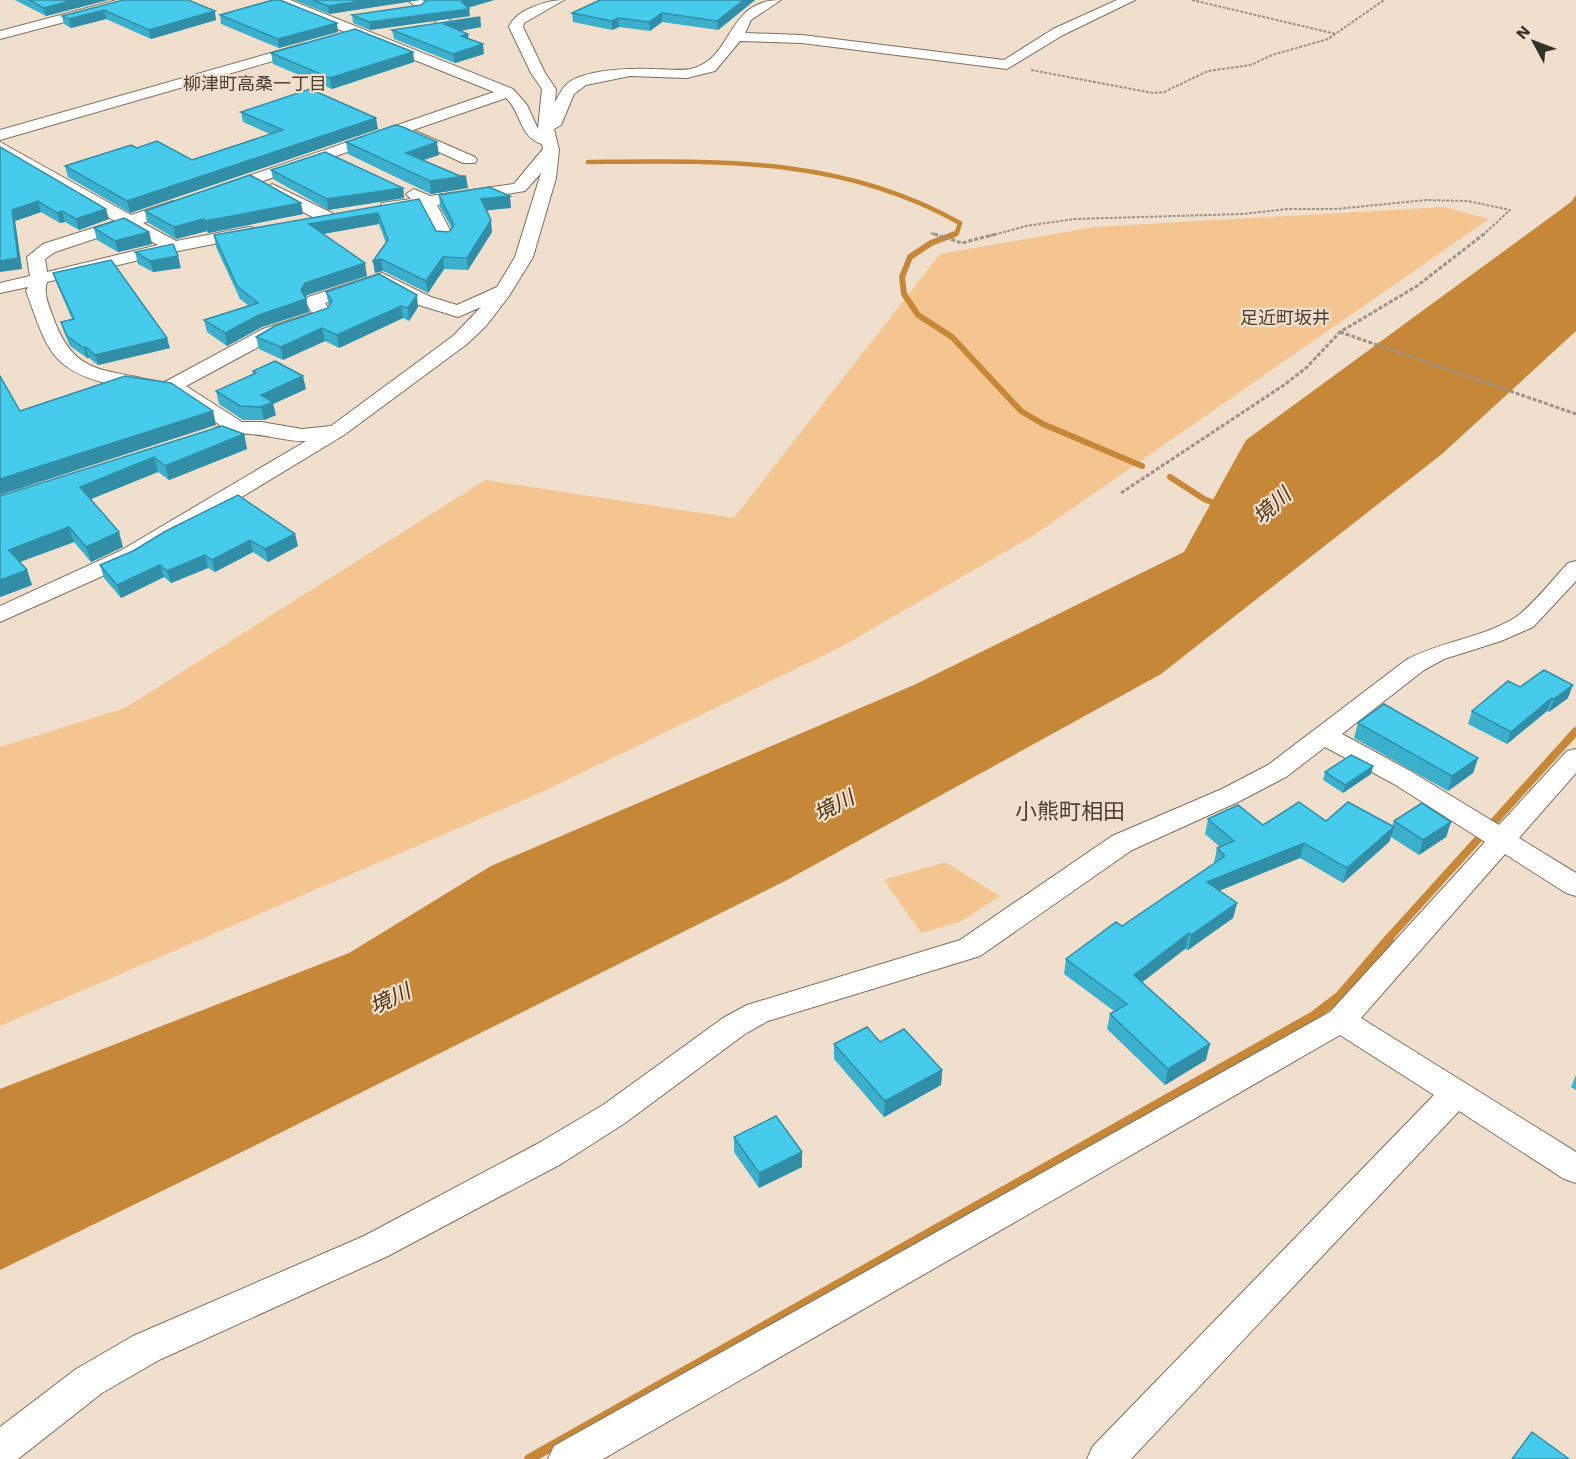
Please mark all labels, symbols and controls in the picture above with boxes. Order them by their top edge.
north arrow [1504,12,1564,72]
text: N [1512,22,1534,43]
district label: 柳津町高桑一丁目 [183,73,327,94]
district label: 足近町坂井 [1240,307,1330,328]
water label: 境川 [1248,481,1297,529]
water label: 境川 [809,784,860,826]
district label: 小熊町相田 [1015,799,1125,824]
water label: 境川 [365,977,416,1019]

